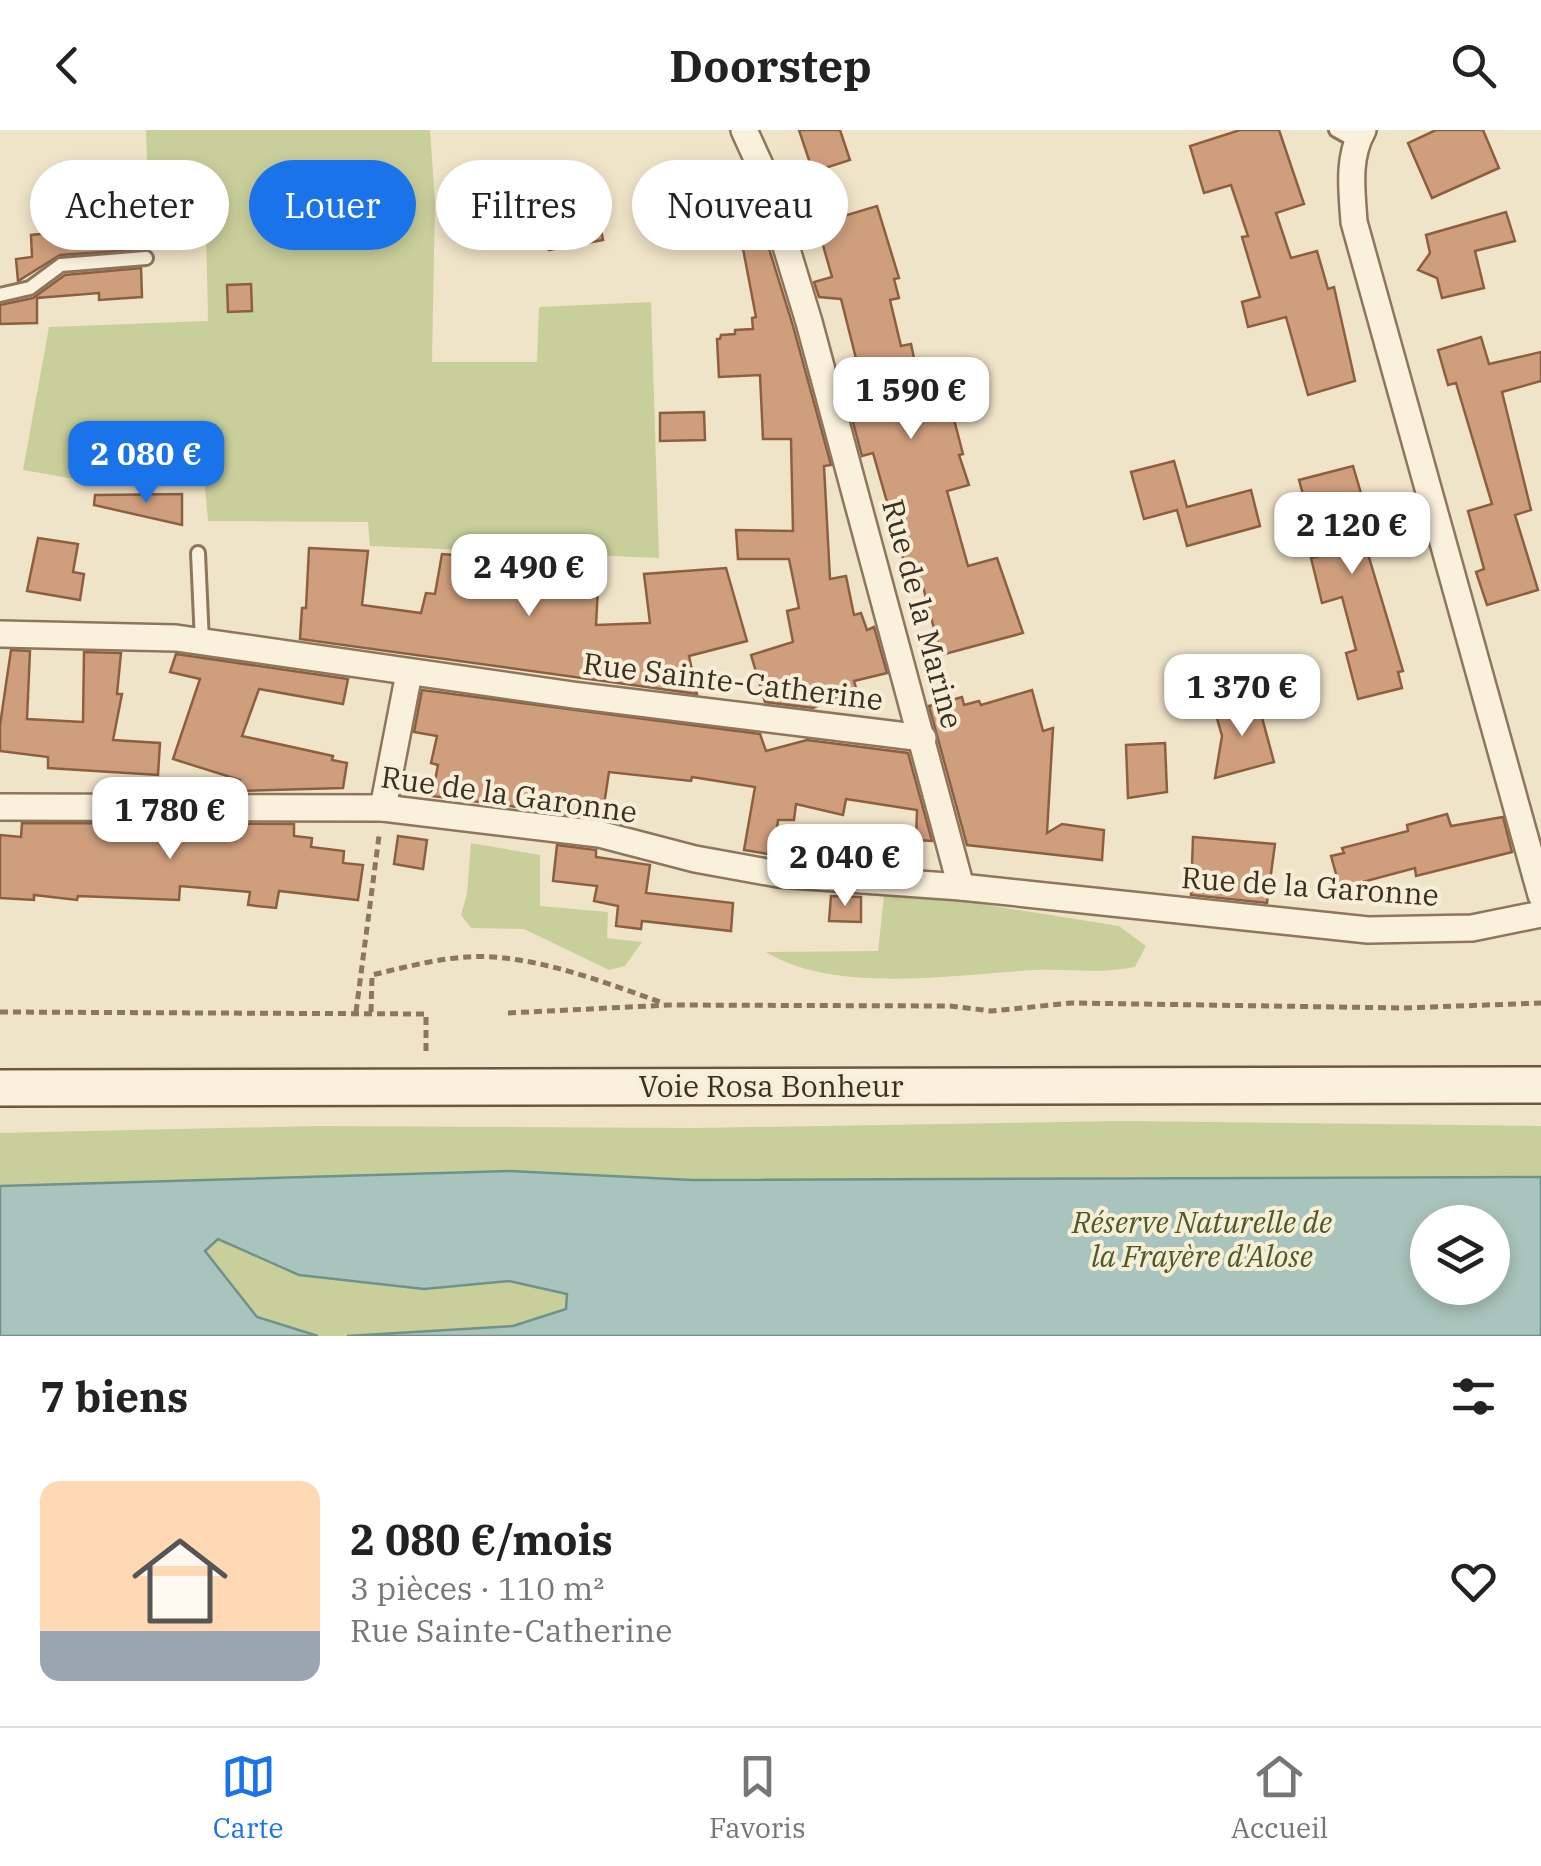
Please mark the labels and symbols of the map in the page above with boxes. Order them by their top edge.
pin: 1 590 € [819,357,1003,442]
pin: 2 080 € [54,421,238,506]
pin: 2 120 € [1260,492,1444,577]
street label: Rue de la Marine [874,495,973,733]
pin: 2 490 € [437,534,621,619]
street label: Rue Sainte-Catherine [581,643,886,718]
pin: 1 370 € [1150,654,1334,739]
street label: Rue de la Garonne [379,756,640,831]
pin: 1 780 € [78,777,262,862]
pin: 2 040 € [753,824,937,909]
street label: Rue de la Garonne [1180,857,1440,914]
street label: Voie Rosa Bonheur [638,1066,904,1105]
park label: Réserve Naturelle de la Frayère d'Alose [1071,1202,1332,1275]

